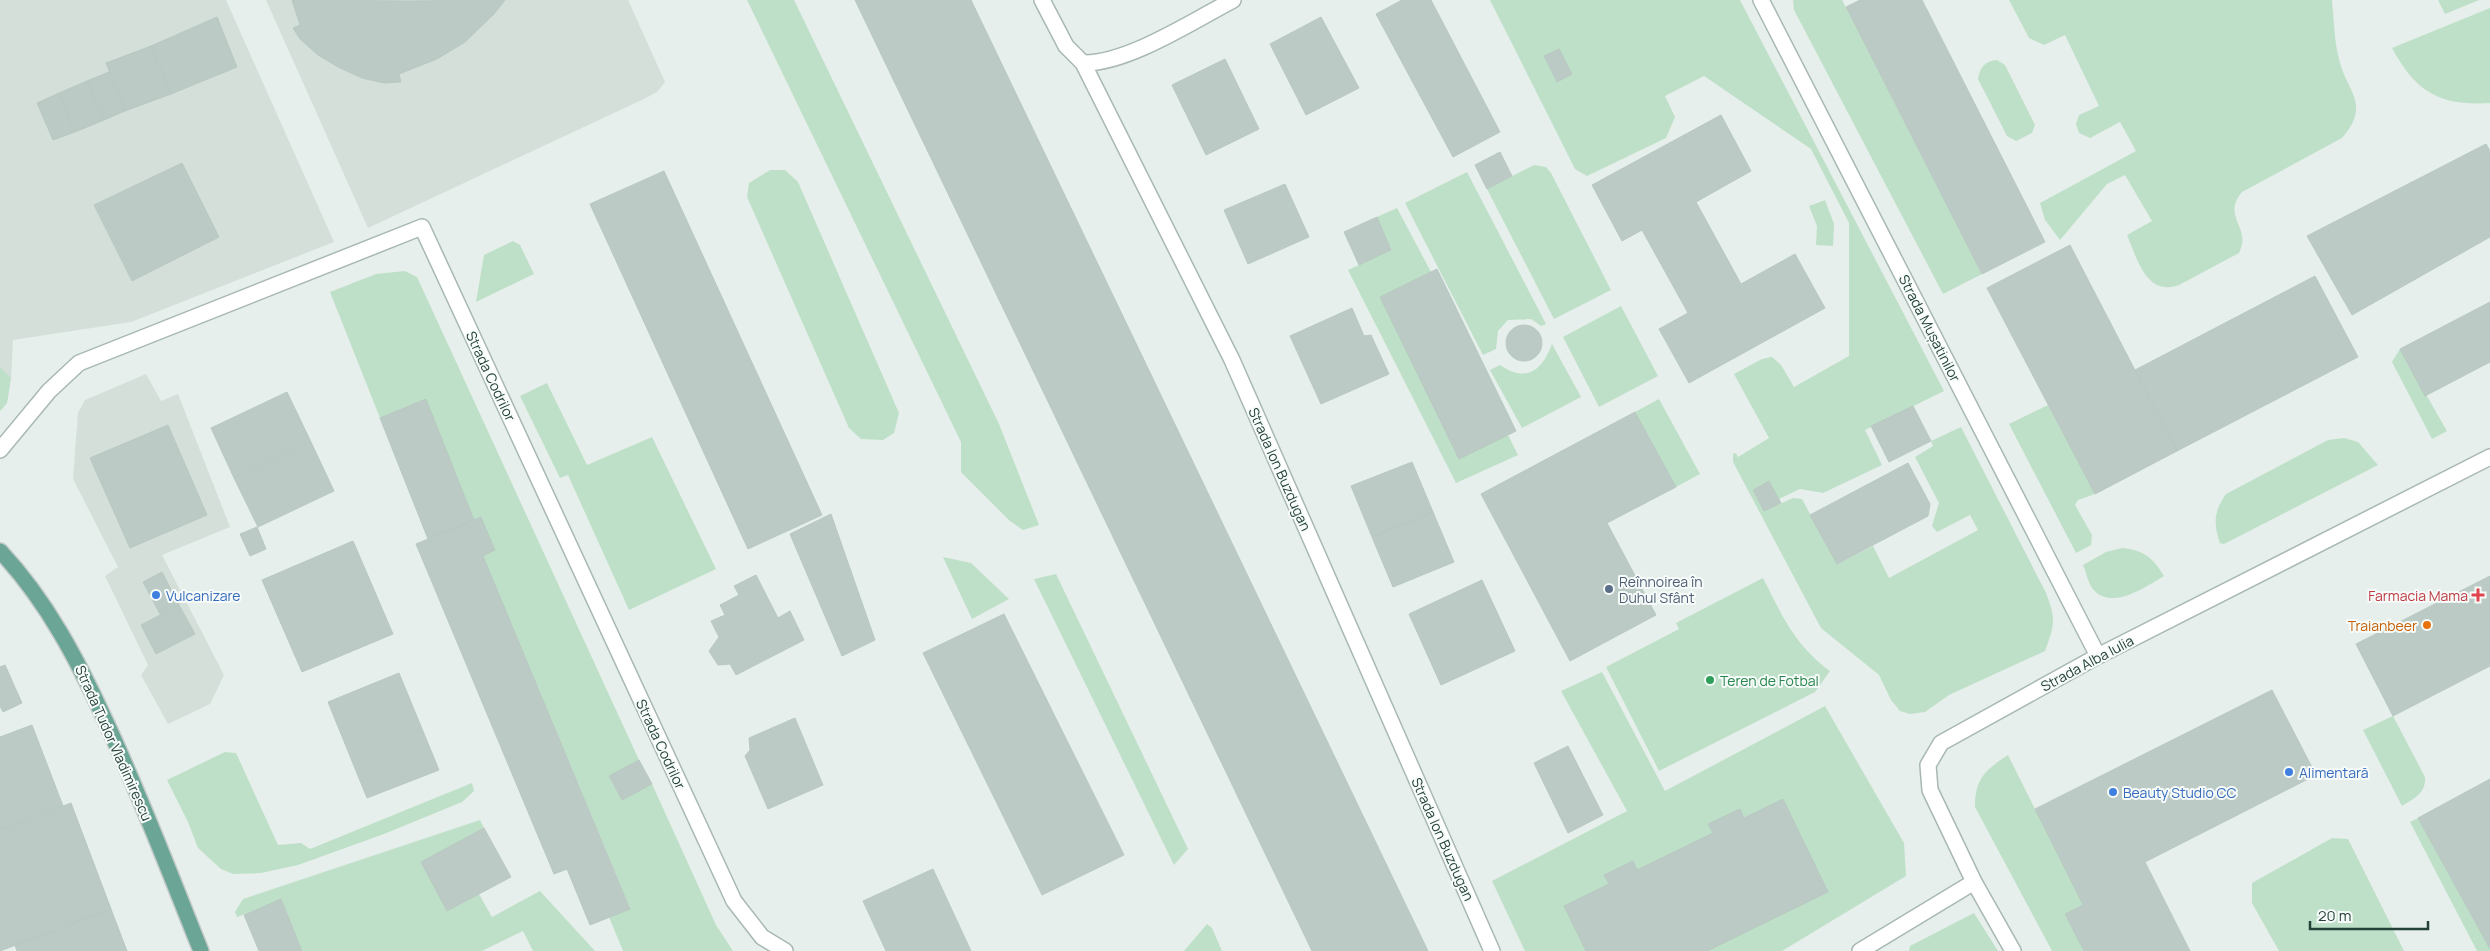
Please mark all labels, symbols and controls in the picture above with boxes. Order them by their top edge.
street label: Strada Mușatinilor [1895,271,1965,385]
street label: Strada Codrilor [462,328,520,424]
street label: Strada Ion Buzdugan [1244,404,1316,534]
place label: Reînnoirea în Duhul Sfânt [1619,572,1703,607]
marker: Reînnoirea în Duhul Sfânt [1603,583,1615,595]
place label: Vulcanizare [166,586,241,605]
place label: Farmacia Mama [2368,586,2468,605]
marker: Vulcanizare [150,589,162,601]
marker: Farmacia Mama [2472,589,2484,601]
place label: Traianbeer [2348,616,2417,635]
marker: Traianbeer [2421,619,2433,631]
street label: Strada Alba Iulia [2037,631,2137,695]
street label: Strada Tudor Vladimirescu [71,662,157,824]
place label: Teren de Fotbal [1720,671,1819,690]
marker: Teren de Fotbal [1704,674,1716,686]
street label: Strada Codrilor [632,696,690,792]
place label: Alimentară [2299,763,2368,782]
marker: Alimentară [2283,766,2295,778]
street label: Strada Ion Buzdugan [1407,774,1479,904]
place label: Beauty Studio CC [2123,783,2237,802]
marker: Beauty Studio CC [2107,786,2119,798]
scale bar [2310,898,2428,930]
text: 20 m [2318,905,2351,926]

